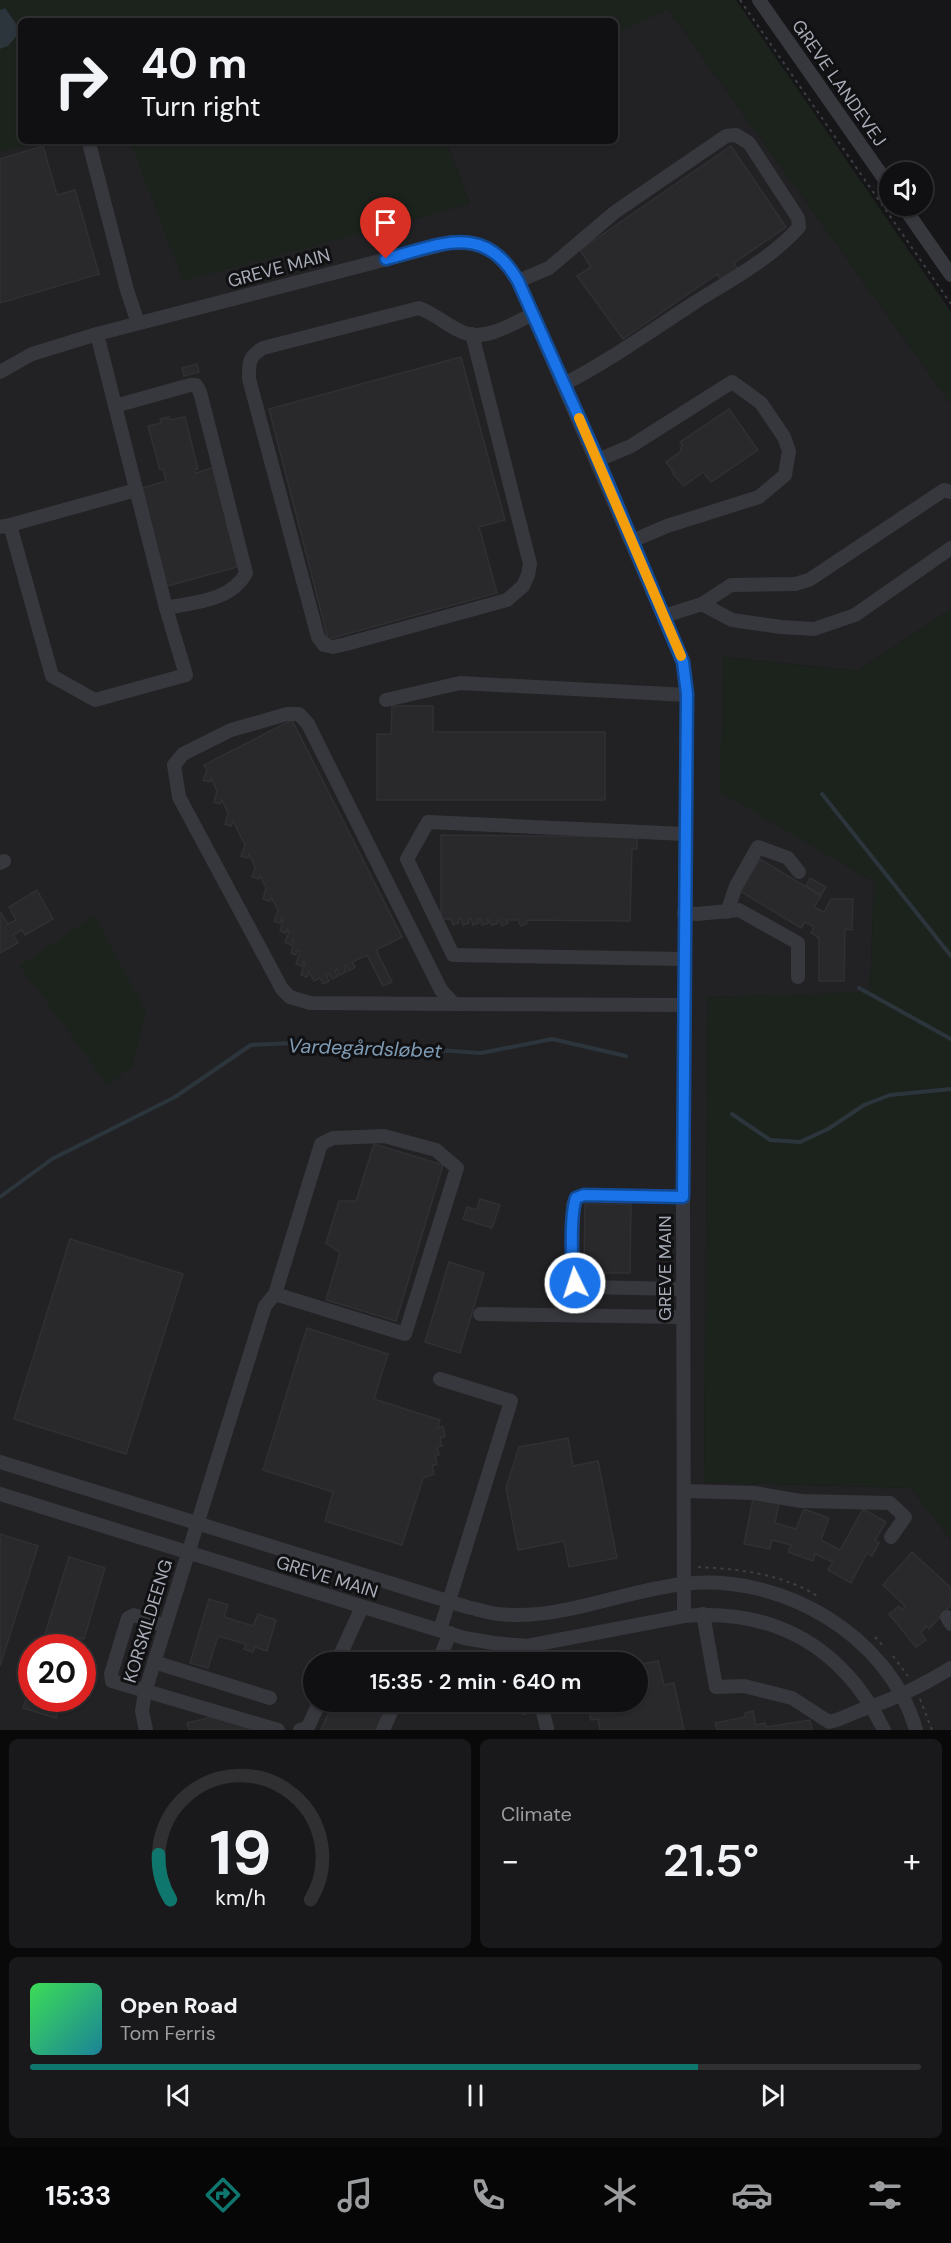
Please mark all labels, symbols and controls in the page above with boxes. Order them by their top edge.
street label: GREVE LANDEVEJ [786,15,892,151]
text: 40 m [141,36,247,91]
icon: right [42,42,120,120]
text: Turn right [141,89,261,124]
map controls [879,162,933,216]
button: sound [879,162,933,216]
pin [360,197,411,259]
icon: arrive [369,206,402,239]
street label: GREVE MAIN [225,243,333,293]
water label: Vardegårdsløbet [287,1032,443,1064]
street label: GREVE MAIN [653,1215,677,1321]
position arrow [543,1251,607,1315]
street label: GREVE MAIN [273,1550,381,1604]
street label: KORSKILDEENG [118,1556,178,1686]
speed limit sign: 20 [18,1634,96,1712]
text: 15:35 · 2 min · 640 m [370,1667,581,1696]
text: Climate [501,1801,572,1827]
text: 19 [209,1812,271,1893]
text: 21.5° [663,1831,759,1890]
text: − [501,1839,519,1882]
text: + [903,1839,921,1882]
text: km/h [215,1885,265,1913]
text: Open Road [120,1991,238,2020]
text: Tom Ferris [120,2020,216,2046]
icon: previous [162,2079,195,2112]
icon: pause [459,2079,492,2112]
icon: next [756,2079,789,2112]
icon: directions [202,2174,244,2216]
icon: music [334,2174,376,2216]
icon: phone [467,2174,509,2216]
icon: climate [599,2174,641,2216]
icon: car [731,2174,773,2216]
icon: filters [864,2174,906,2216]
text: 15:33 [45,2178,111,2213]

